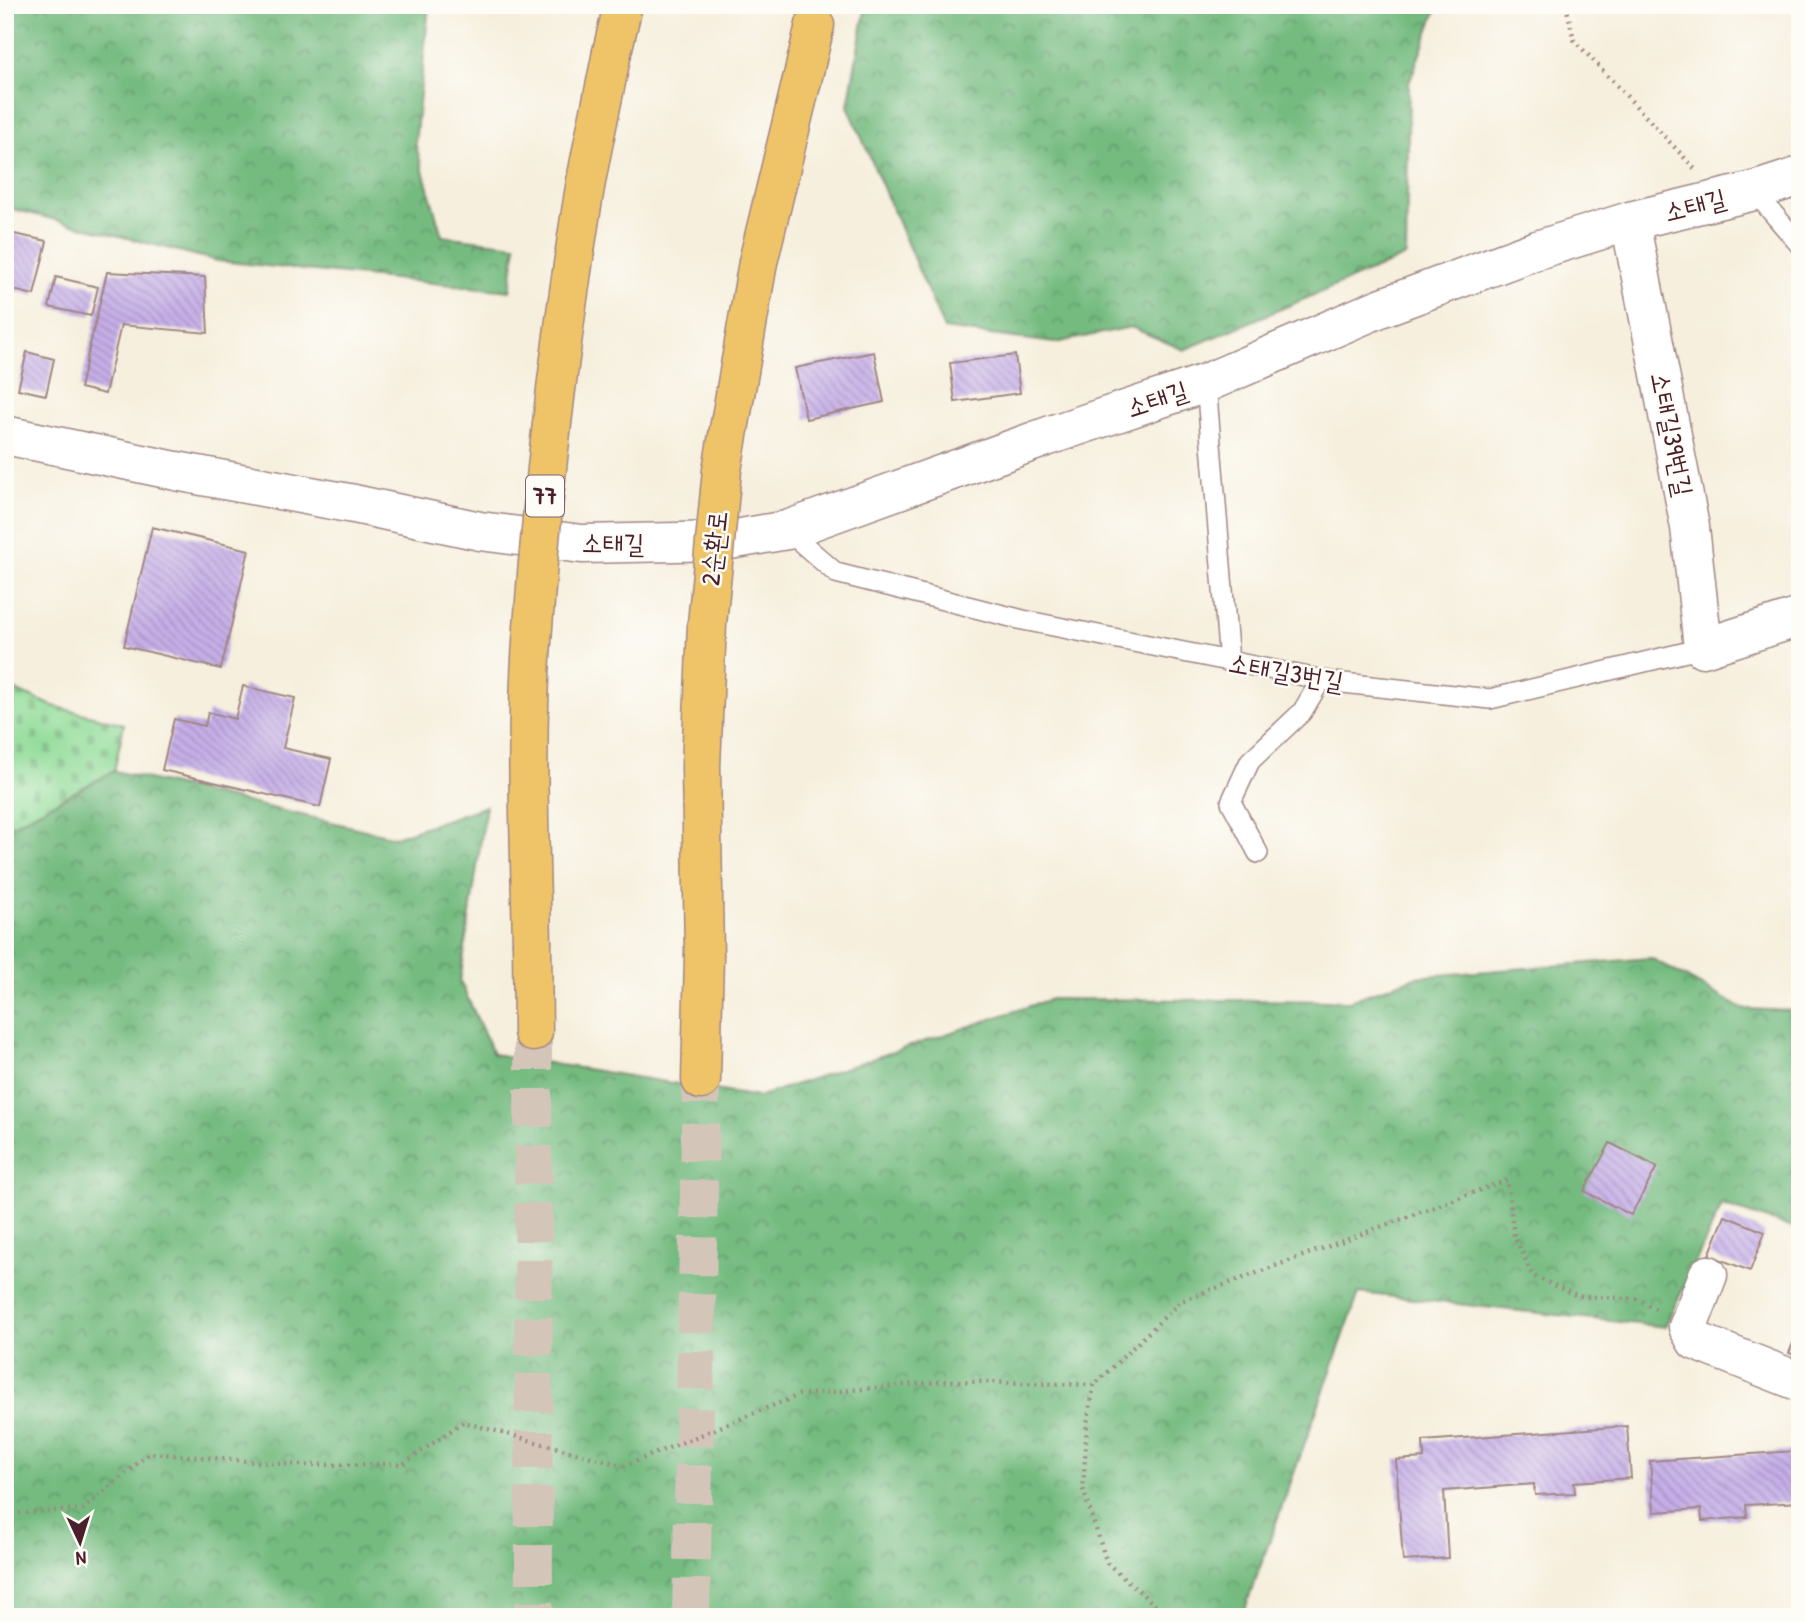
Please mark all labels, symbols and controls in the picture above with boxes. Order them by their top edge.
street label: 소태길 [1660,180,1730,229]
street label: 소태길39번길 [1643,369,1702,499]
street label: 소태길 [1122,372,1192,425]
road number: 77 [526,476,564,516]
street label: 2순환로 [692,509,735,587]
street label: 소태길 [581,524,645,561]
street label: 소태길3번길 [1226,644,1346,699]
north arrow [46,1506,116,1576]
text: N [75,1546,87,1572]

